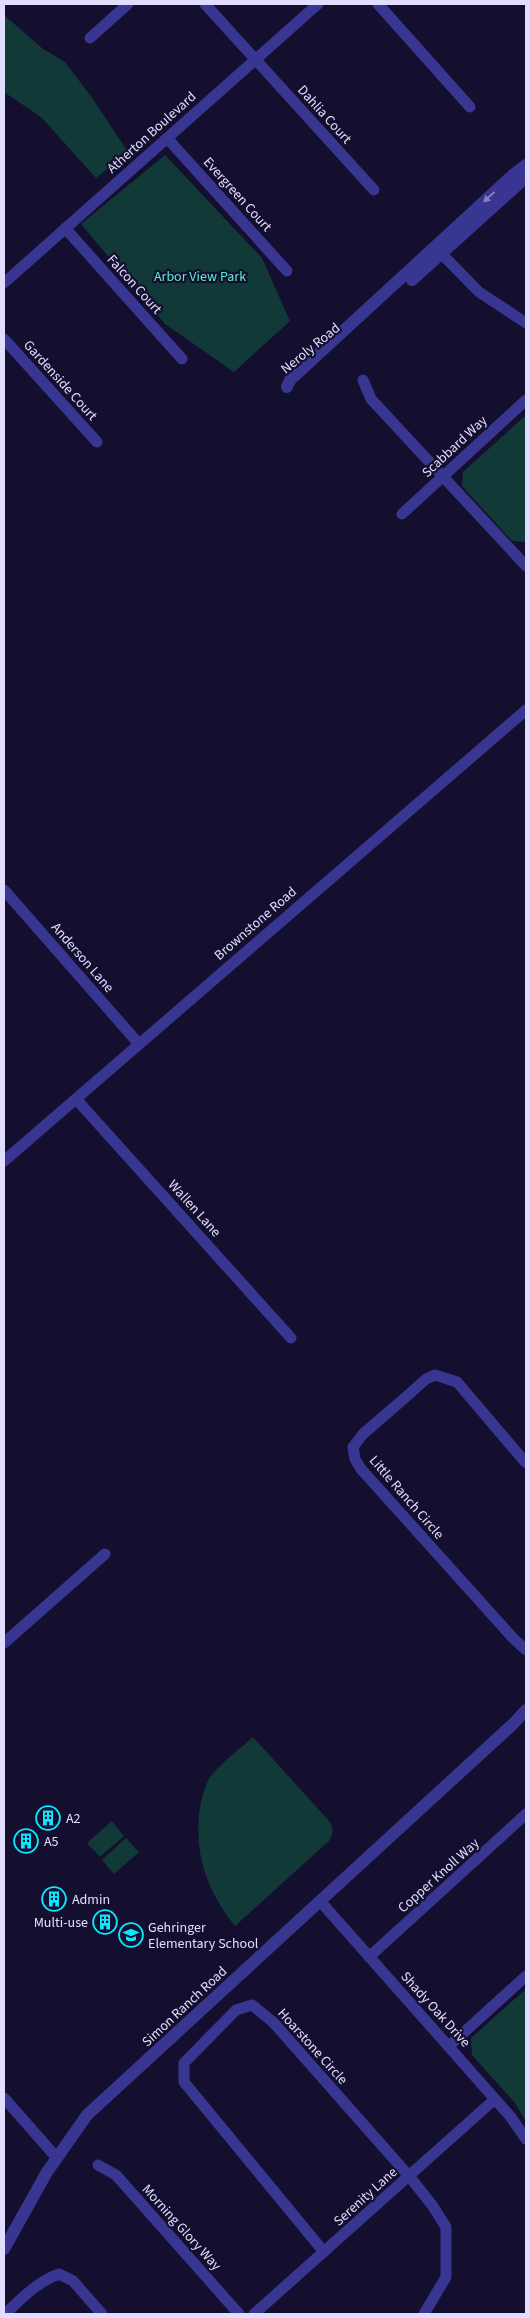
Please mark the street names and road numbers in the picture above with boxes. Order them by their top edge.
street label: Dahlia Court [292,81,356,149]
street label: Atherton Boulevard [103,87,201,178]
street label: Evergreen Court [198,153,276,237]
street label: Falcon Court [102,250,167,319]
street label: Neroly Road [277,319,345,379]
street label: Gardenside Court [19,336,102,426]
street label: Scabbard Way [418,411,492,482]
street label: Brownstone Road [210,882,301,965]
street label: Anderson Lane [46,918,118,997]
street label: Wallen Lane [163,1176,225,1242]
street label: Little Ranch Circle [364,1451,448,1544]
street label: Copper Knoll Way [394,1833,484,1918]
street label: Simon Ranch Road [138,1962,232,2052]
street label: Shady Oak Drive [396,1967,475,2052]
street label: Hoarstone Circle [273,2004,352,2089]
street label: Serenity Lane [329,2163,402,2231]
street label: Morning Glory Way [137,2180,226,2276]

